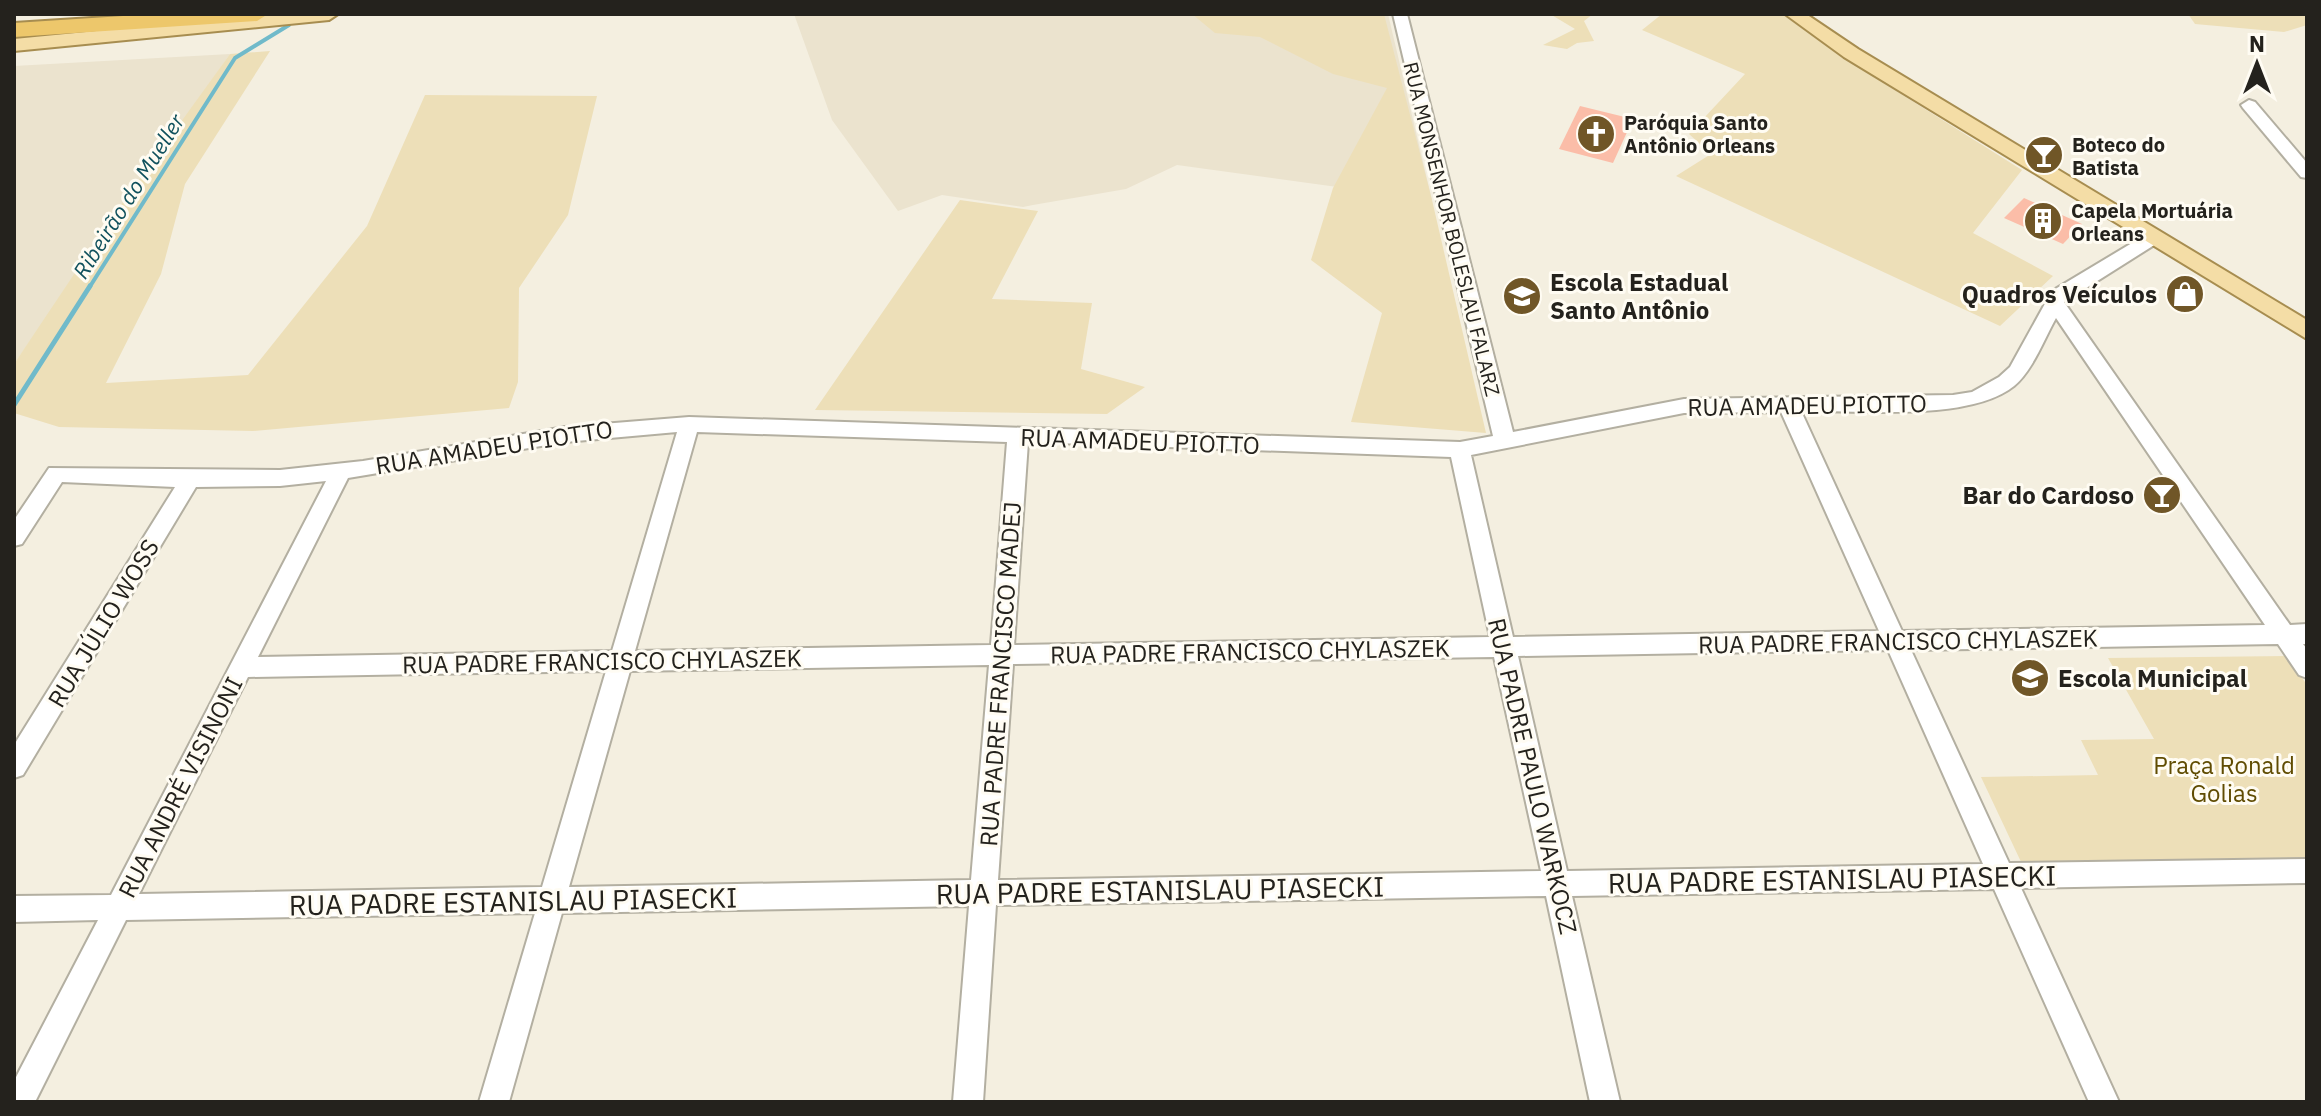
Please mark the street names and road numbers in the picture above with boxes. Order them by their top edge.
street label: RUA MONSENHOR BOLESLAU FALARZ [1397,59,1507,399]
street label: RUA AMADEU PIOTTO [1687,387,1927,423]
street label: RUA AMADEU PIOTTO [373,412,615,482]
street label: RUA AMADEU PIOTTO [1020,421,1260,461]
street label: RUA PADRE FRANCISCO MADEJ [972,500,1028,848]
street label: RUA JÚLIO WOSS [40,533,166,713]
street label: RUA PADRE PAULO WARKOCZ [1481,615,1585,937]
street label: RUA PADRE FRANCISCO CHYLASZEK [1698,622,2098,660]
street label: RUA PADRE FRANCISCO CHYLASZEK [1050,632,1450,670]
street label: RUA PADRE FRANCISCO CHYLASZEK [402,642,802,680]
street label: RUA ANDRÉ VISINONI [110,671,250,903]
street label: RUA PADRE ESTANISLAU PIASECKI [1607,857,2057,901]
street label: RUA PADRE ESTANISLAU PIASECKI [935,868,1385,912]
street label: RUA PADRE ESTANISLAU PIASECKI [288,879,738,923]

